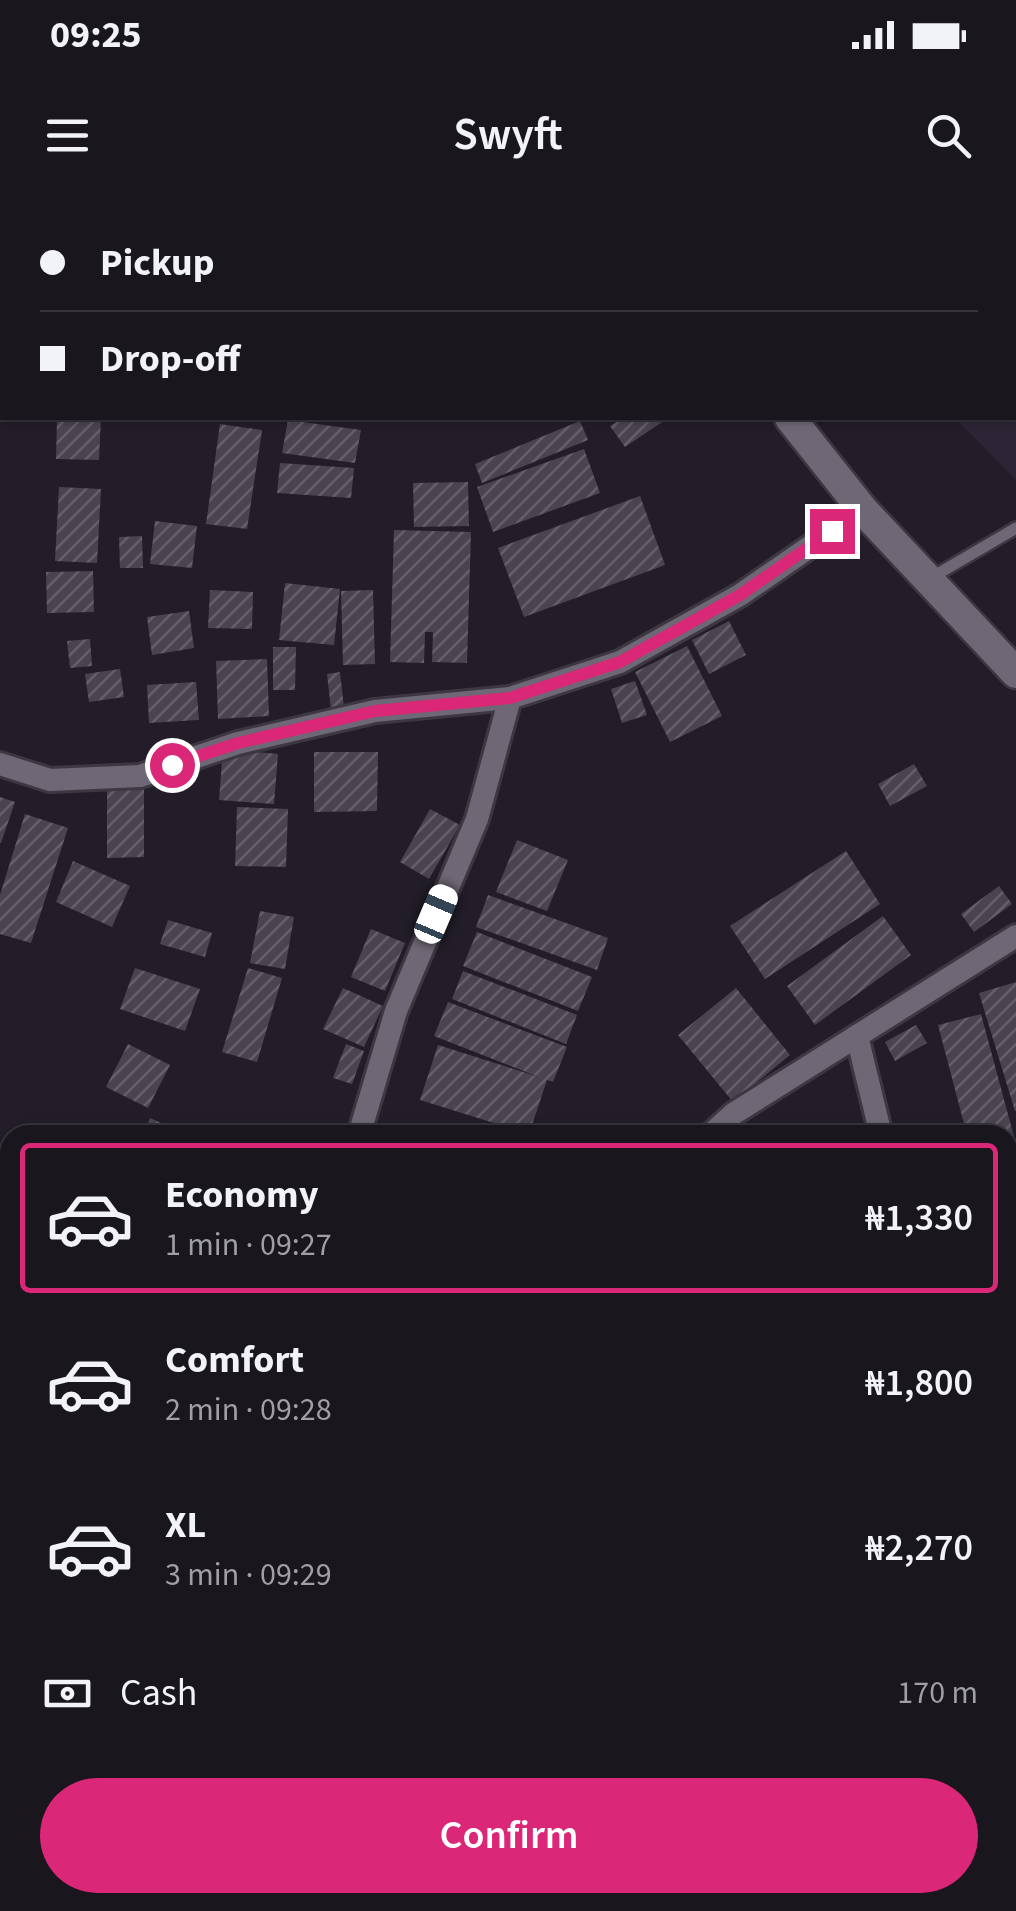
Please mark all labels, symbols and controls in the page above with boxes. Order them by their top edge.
text: 09:25 [50,8,142,62]
text: Swyft [453,103,563,167]
icon: menu [40,108,95,163]
icon: search [921,108,976,163]
text: Pickup [100,236,214,290]
text: Drop-off [100,332,240,386]
route end [810,509,855,554]
route start [150,743,195,788]
car [410,881,462,947]
text: Economy [165,1168,318,1222]
icon: car [45,1173,135,1263]
text: ₦1,330 [865,1191,973,1245]
text: 1 min · 09:27 [165,1222,332,1268]
text: Comfort [165,1333,304,1387]
icon: car [45,1338,135,1428]
text: ₦1,800 [865,1356,973,1410]
text: 2 min · 09:28 [165,1387,332,1433]
text: XL [165,1498,206,1552]
icon: car [45,1503,135,1593]
text: ₦2,270 [865,1521,973,1575]
text: 3 min · 09:29 [165,1552,332,1598]
icon: cash [40,1666,95,1721]
text: Cash [120,1666,197,1720]
text: 170 m [897,1670,978,1716]
button: Confirm [40,1778,978,1893]

